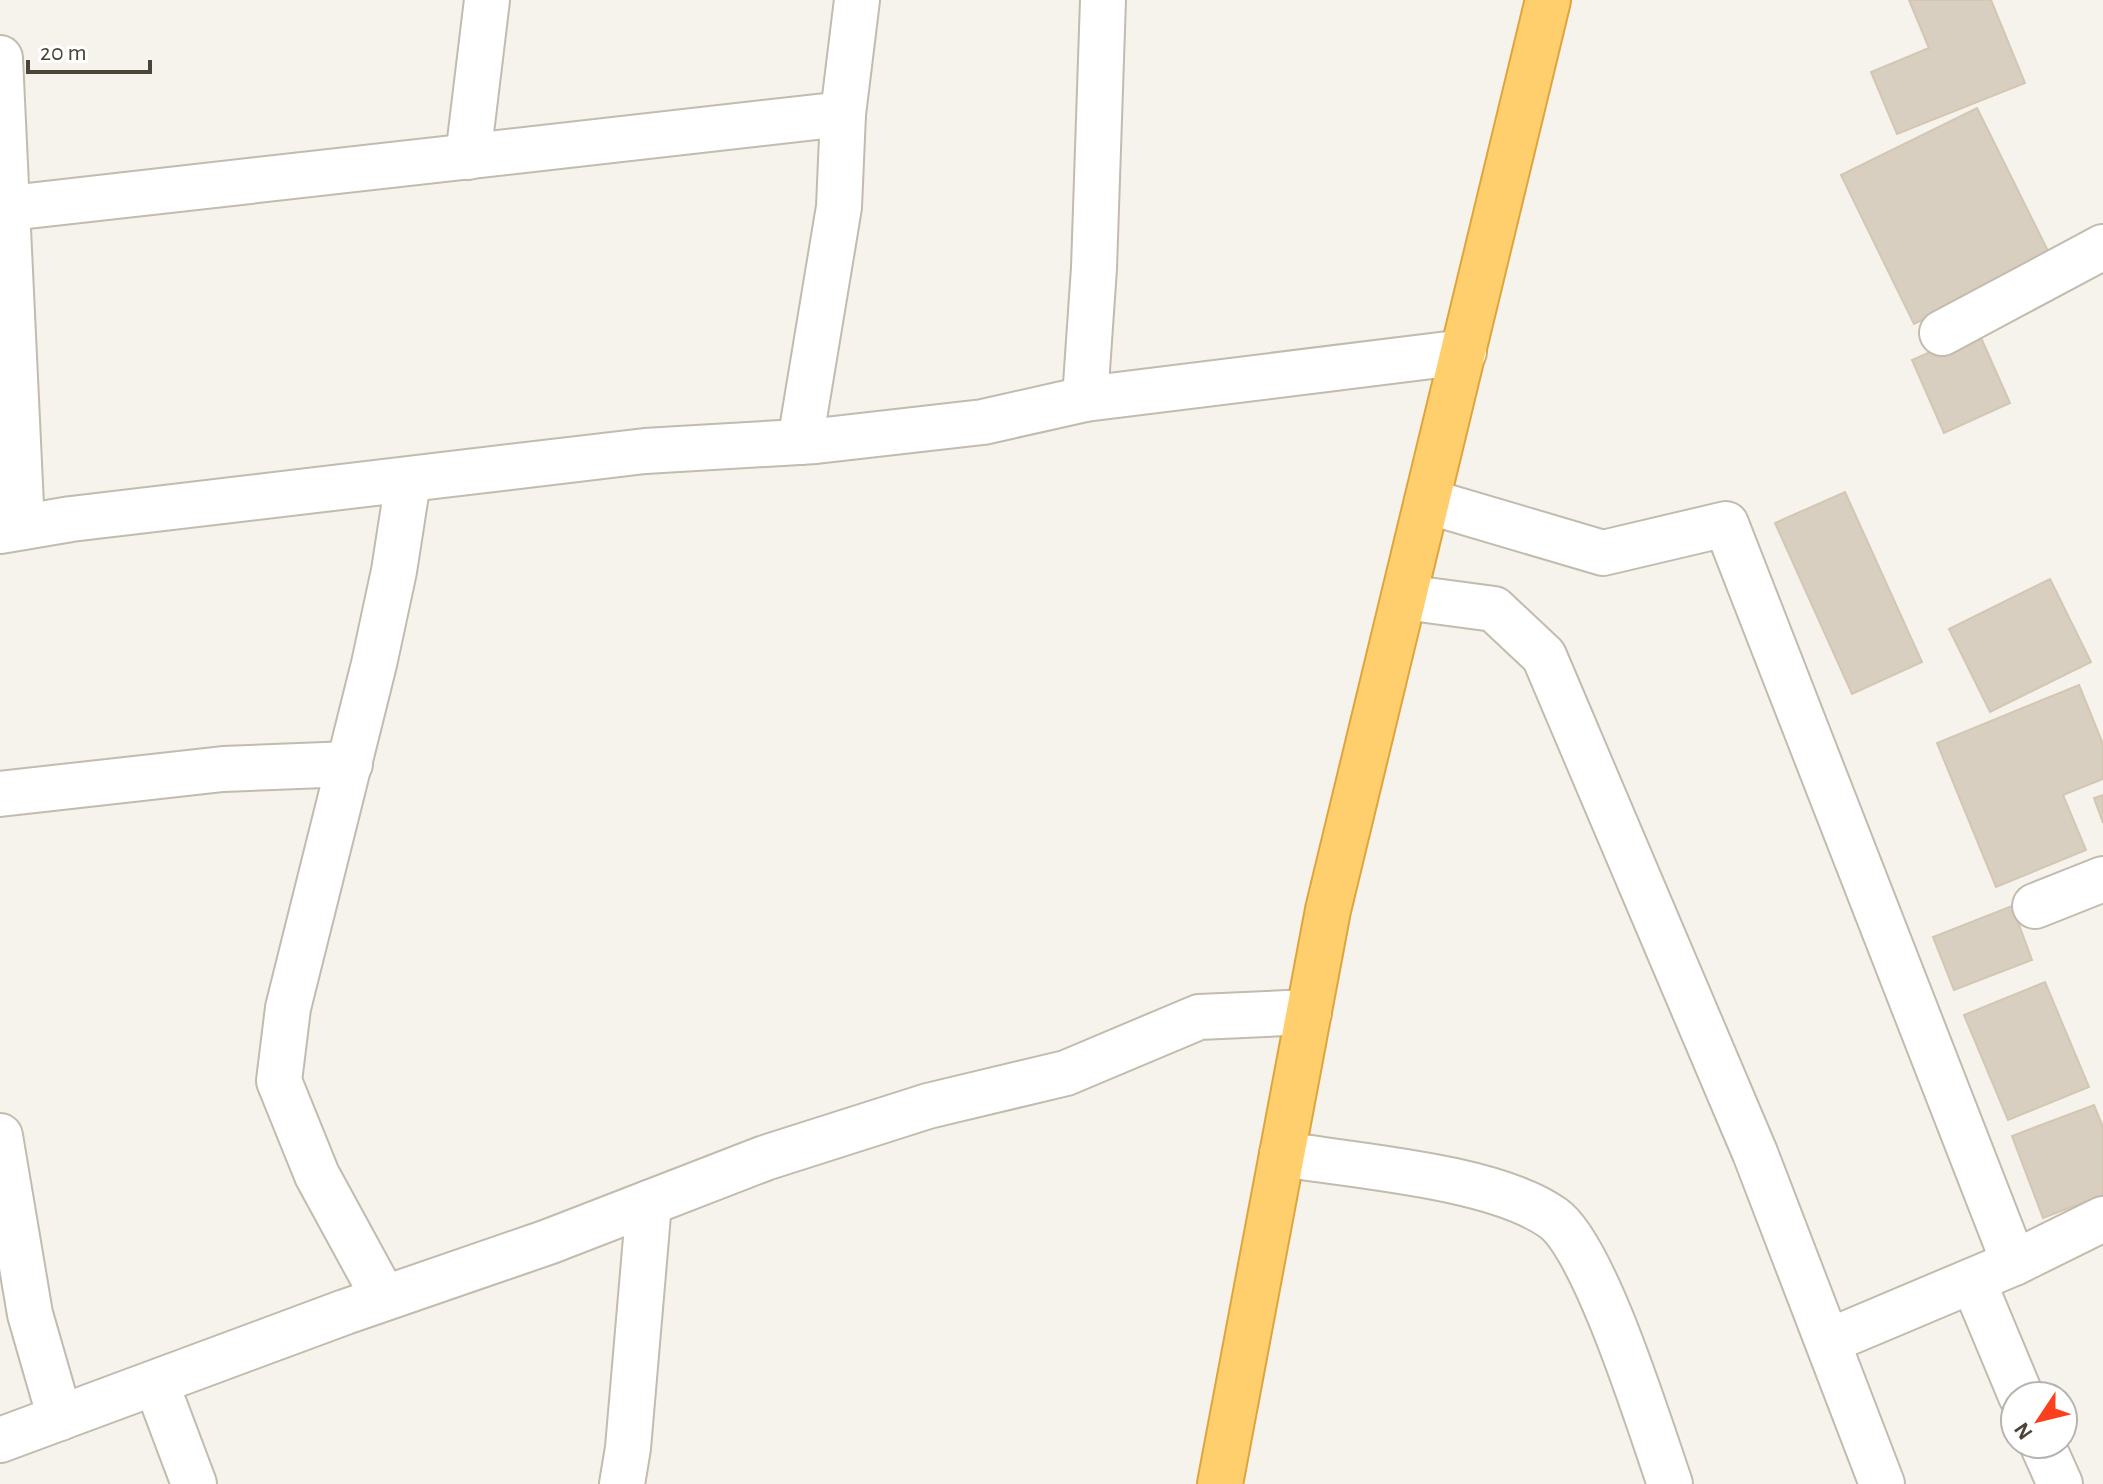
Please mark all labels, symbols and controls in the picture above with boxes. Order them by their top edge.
scale bar [28,24,150,74]
text: 20 m [40,41,87,65]
north arrow [1999,1380,2079,1460]
text: N [2010,1418,2037,1443]

